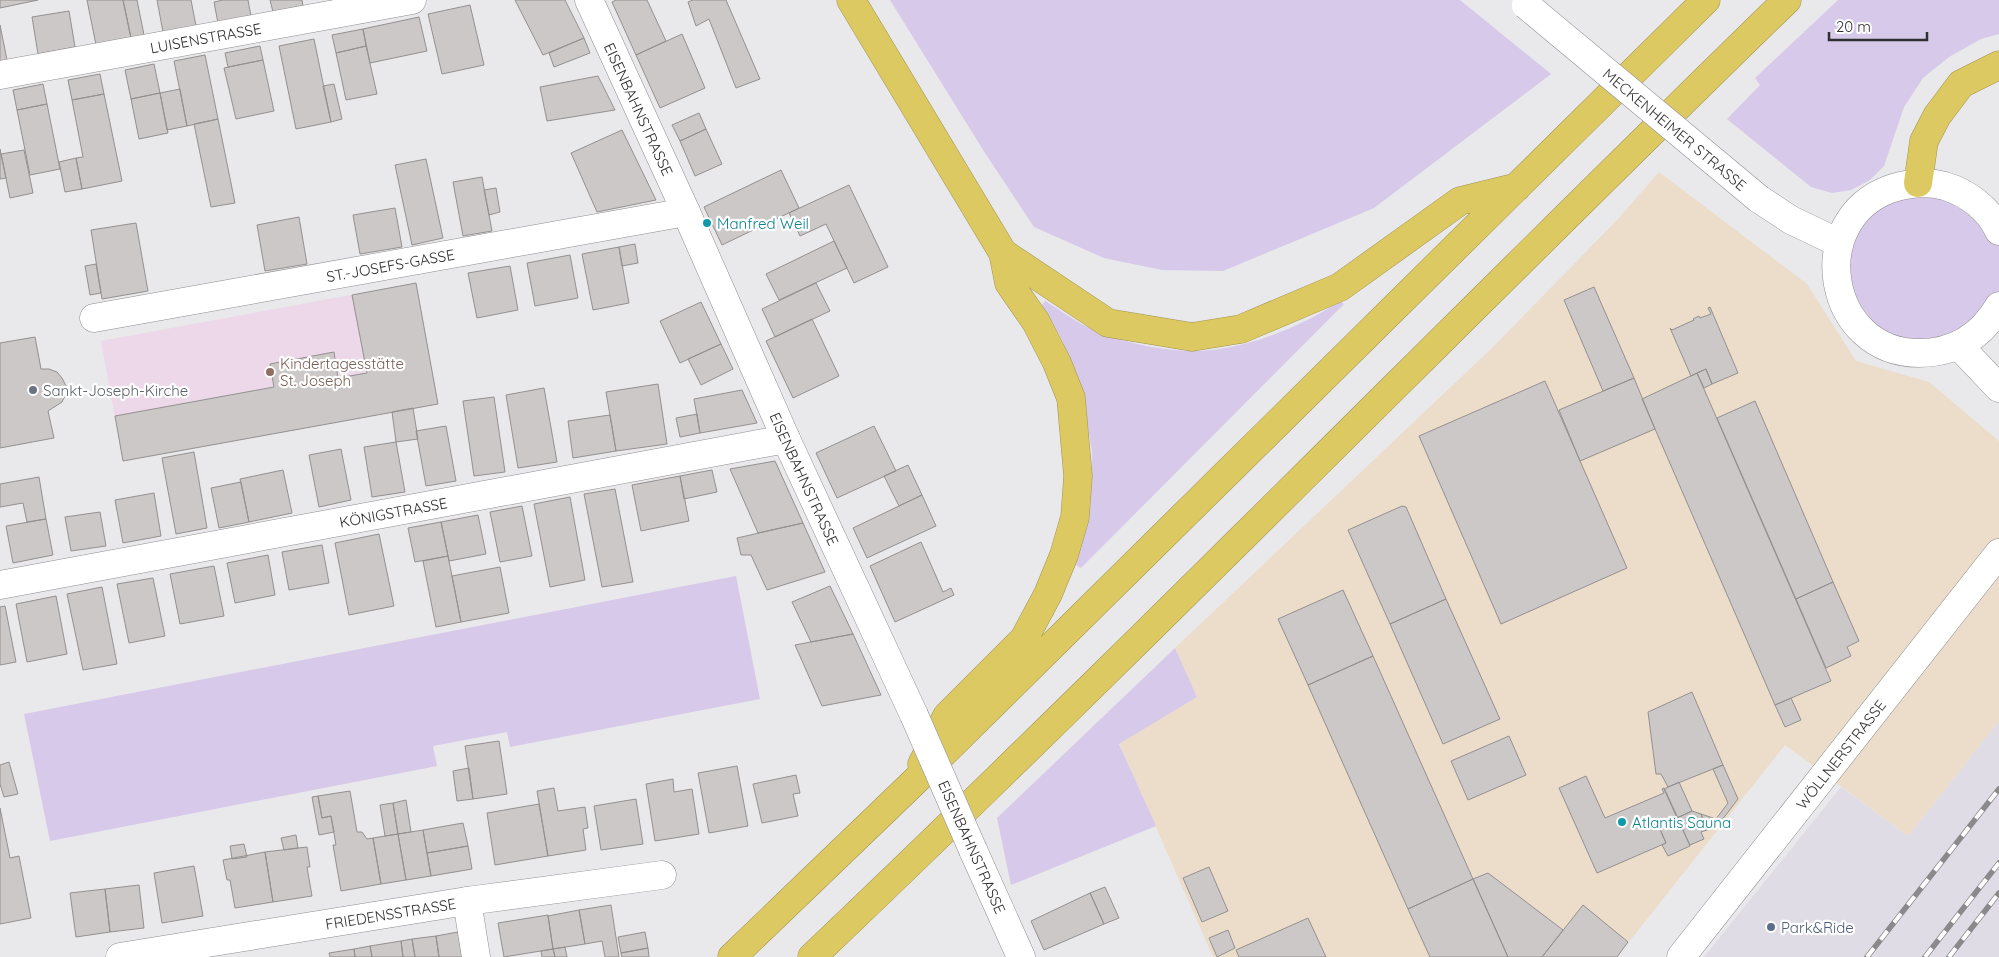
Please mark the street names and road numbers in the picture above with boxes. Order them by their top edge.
street label: LUISENSTRASSE [148,18,263,57]
street label: EISENBAHNSTRASSE [600,40,678,179]
street label: MECKENHEIMER STRASSE [1599,64,1751,194]
street label: ST.-JOSEFS-GASSE [325,244,456,286]
street label: EISENBAHNSTRASSE [766,409,843,548]
street label: KÖNIGSTRASSE [338,493,449,531]
street label: WÖLLNERSTRASSE [1792,696,1890,813]
street label: EISENBAHNSTRASSE [934,777,1010,917]
street label: FRIEDENSSTRASSE [324,893,457,933]

